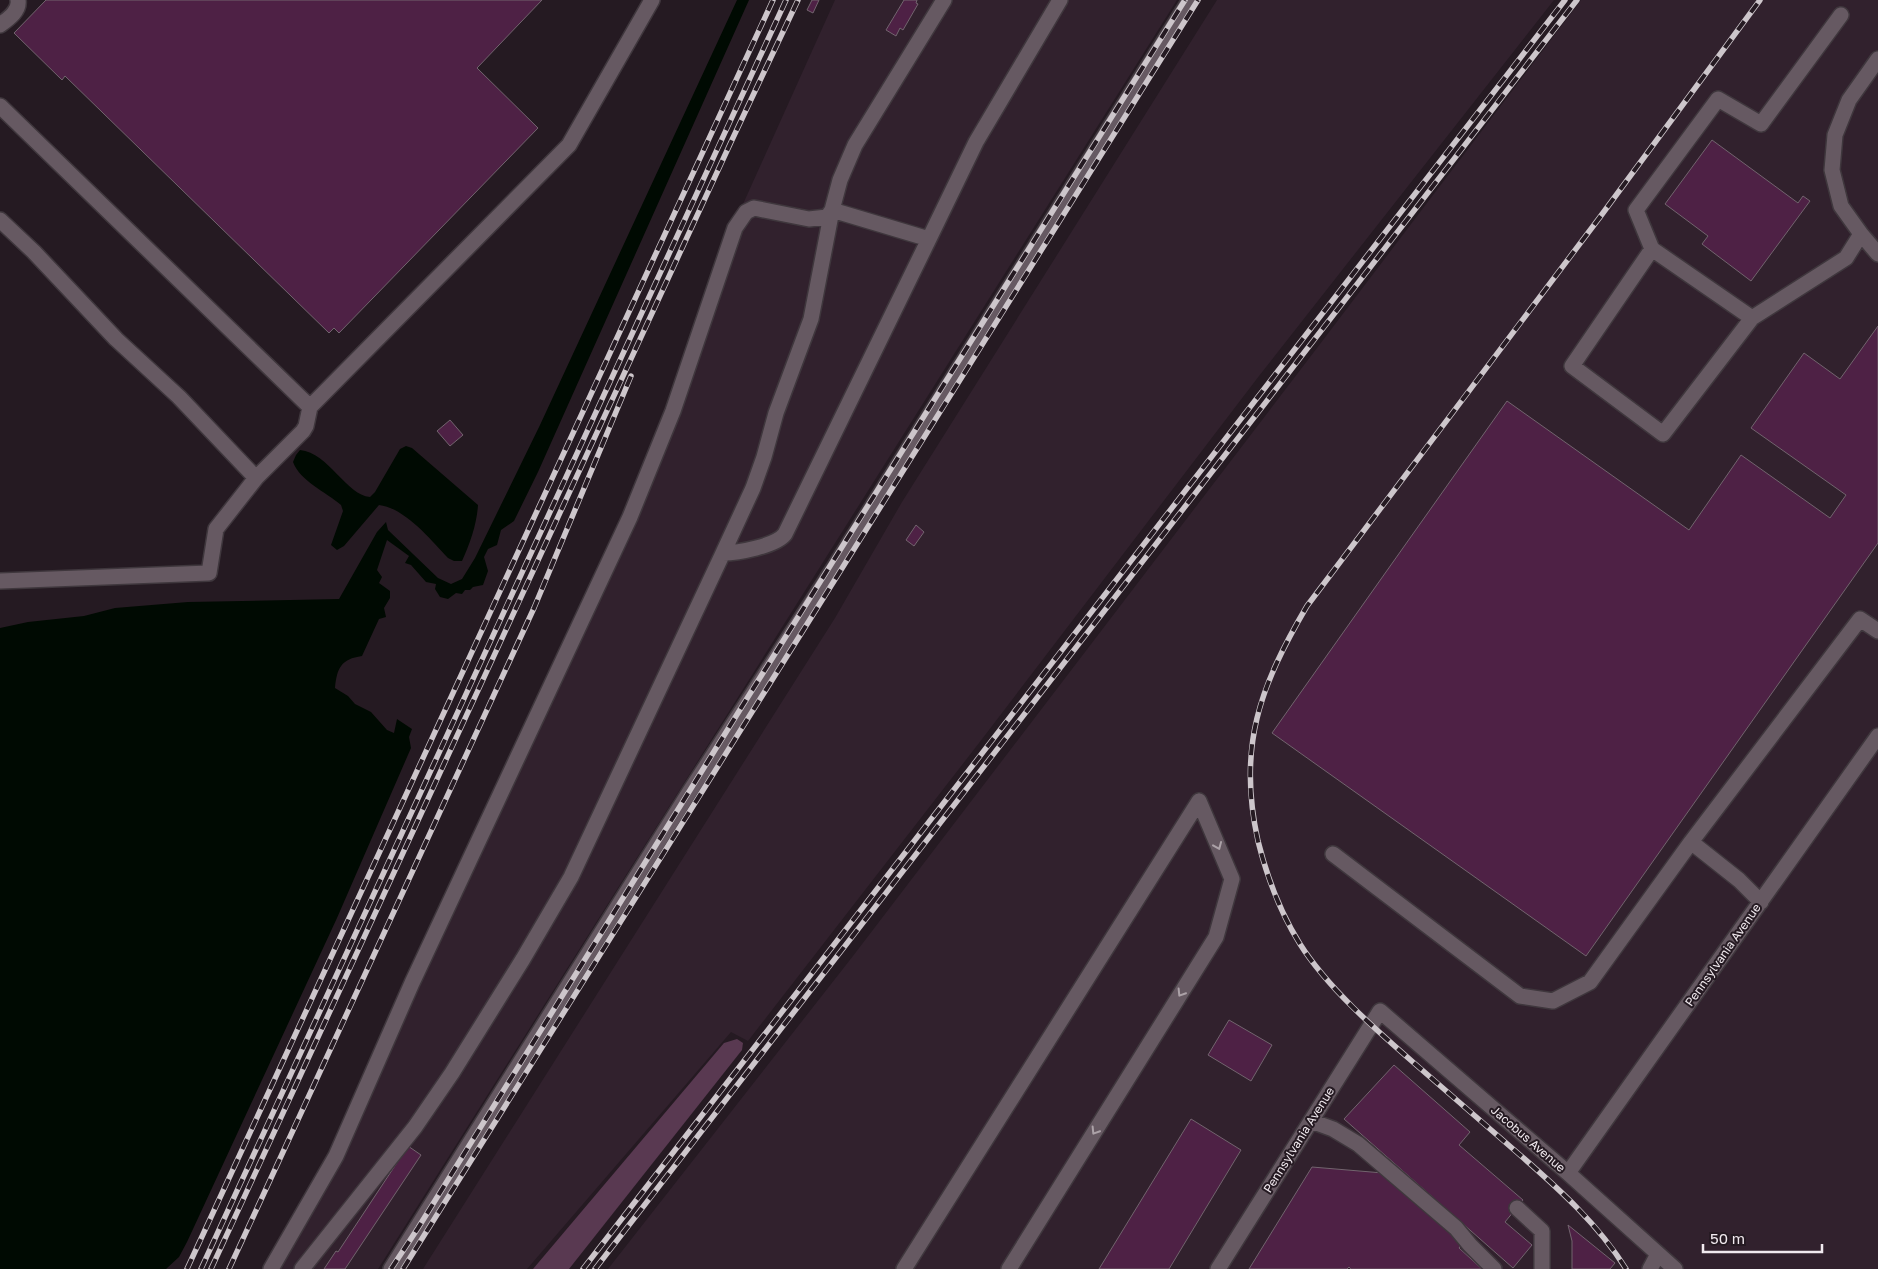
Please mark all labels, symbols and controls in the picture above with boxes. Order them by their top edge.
one-way arrow [1212,841,1223,850]
street label: Pennsylvania Avenue [1681,900,1764,1009]
one-way arrow [1178,988,1188,997]
street label: Pennsylvania Avenue [1260,1084,1337,1195]
street label: Jacobus Avenue [1488,1102,1569,1175]
one-way arrow [1092,1126,1102,1135]
scale bar [1703,1222,1822,1254]
text: 50 m [1710,1229,1745,1247]

